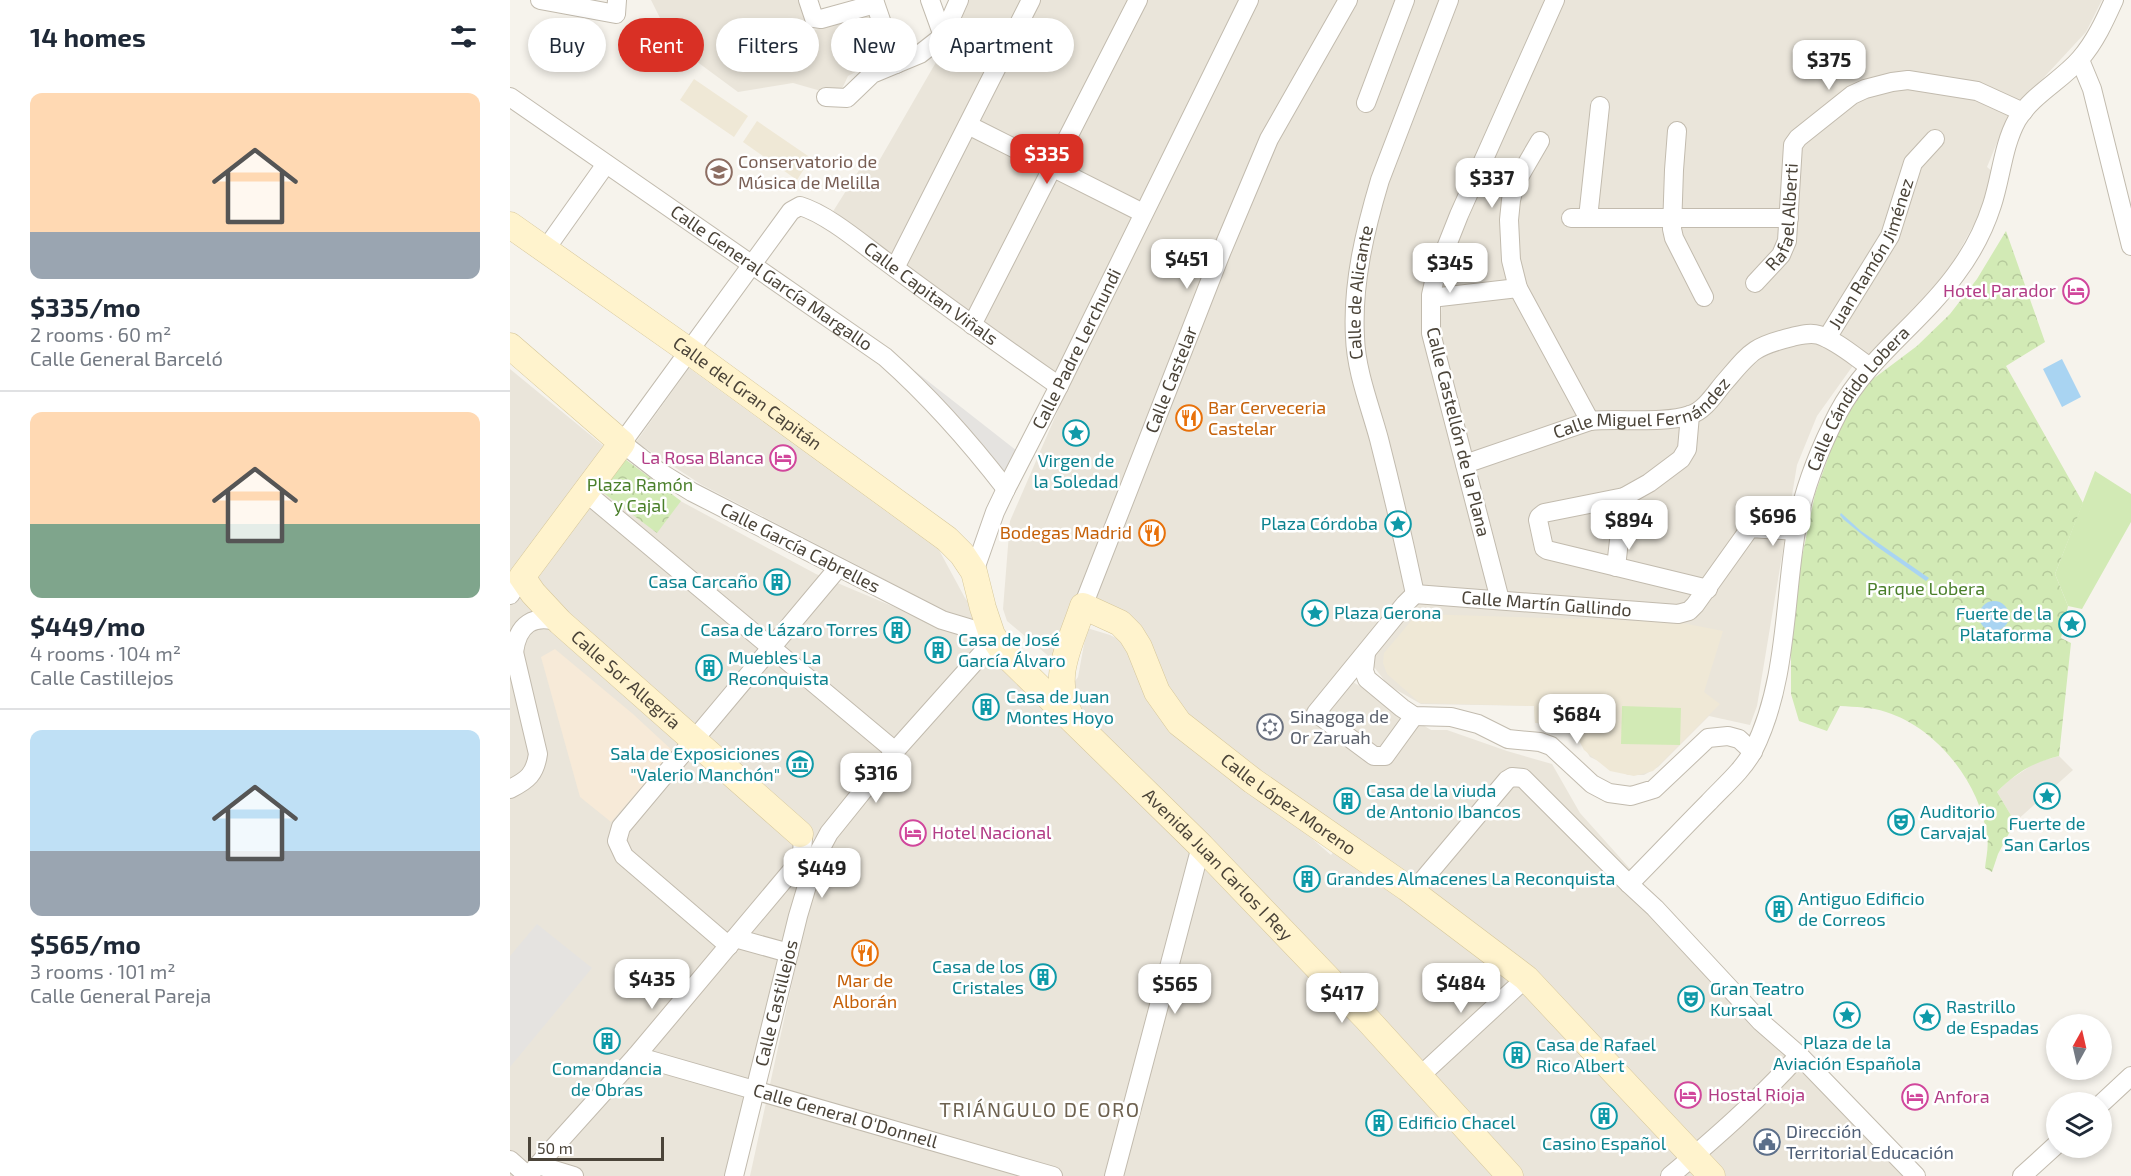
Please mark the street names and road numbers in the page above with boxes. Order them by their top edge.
street label: Rafael Alberti [1760,162,1802,275]
street label: Juan Ramón Jiménez [1823,175,1917,333]
street label: Calle General García Margallo [667,200,877,355]
street label: Calle de Alicante [1343,223,1377,361]
street label: Calle Capitan Viñals [860,237,1003,349]
street label: Calle Padre Lerchundi [1027,265,1125,433]
street label: Calle Cándido Lobera [1801,321,1913,474]
street label: Calle Castelar [1140,323,1201,436]
street label: Calle Castellón de la Plana [1422,325,1496,539]
street label: Calle del Gran Capitán [669,331,827,454]
street label: Calle Miguel Fernández [1550,372,1734,443]
street label: Calle García Cabrelles [717,497,884,597]
street label: Calle Martín Gallindo [1461,586,1633,620]
street label: Calle Sor Allegría [567,625,686,733]
street label: Calle López Moreno [1217,748,1361,859]
street label: Avenida Juan Carlos I Rey [1139,783,1298,945]
street label: Calle Castillejos [749,937,802,1068]
street label: Calle General O'Donnell [751,1078,941,1152]

